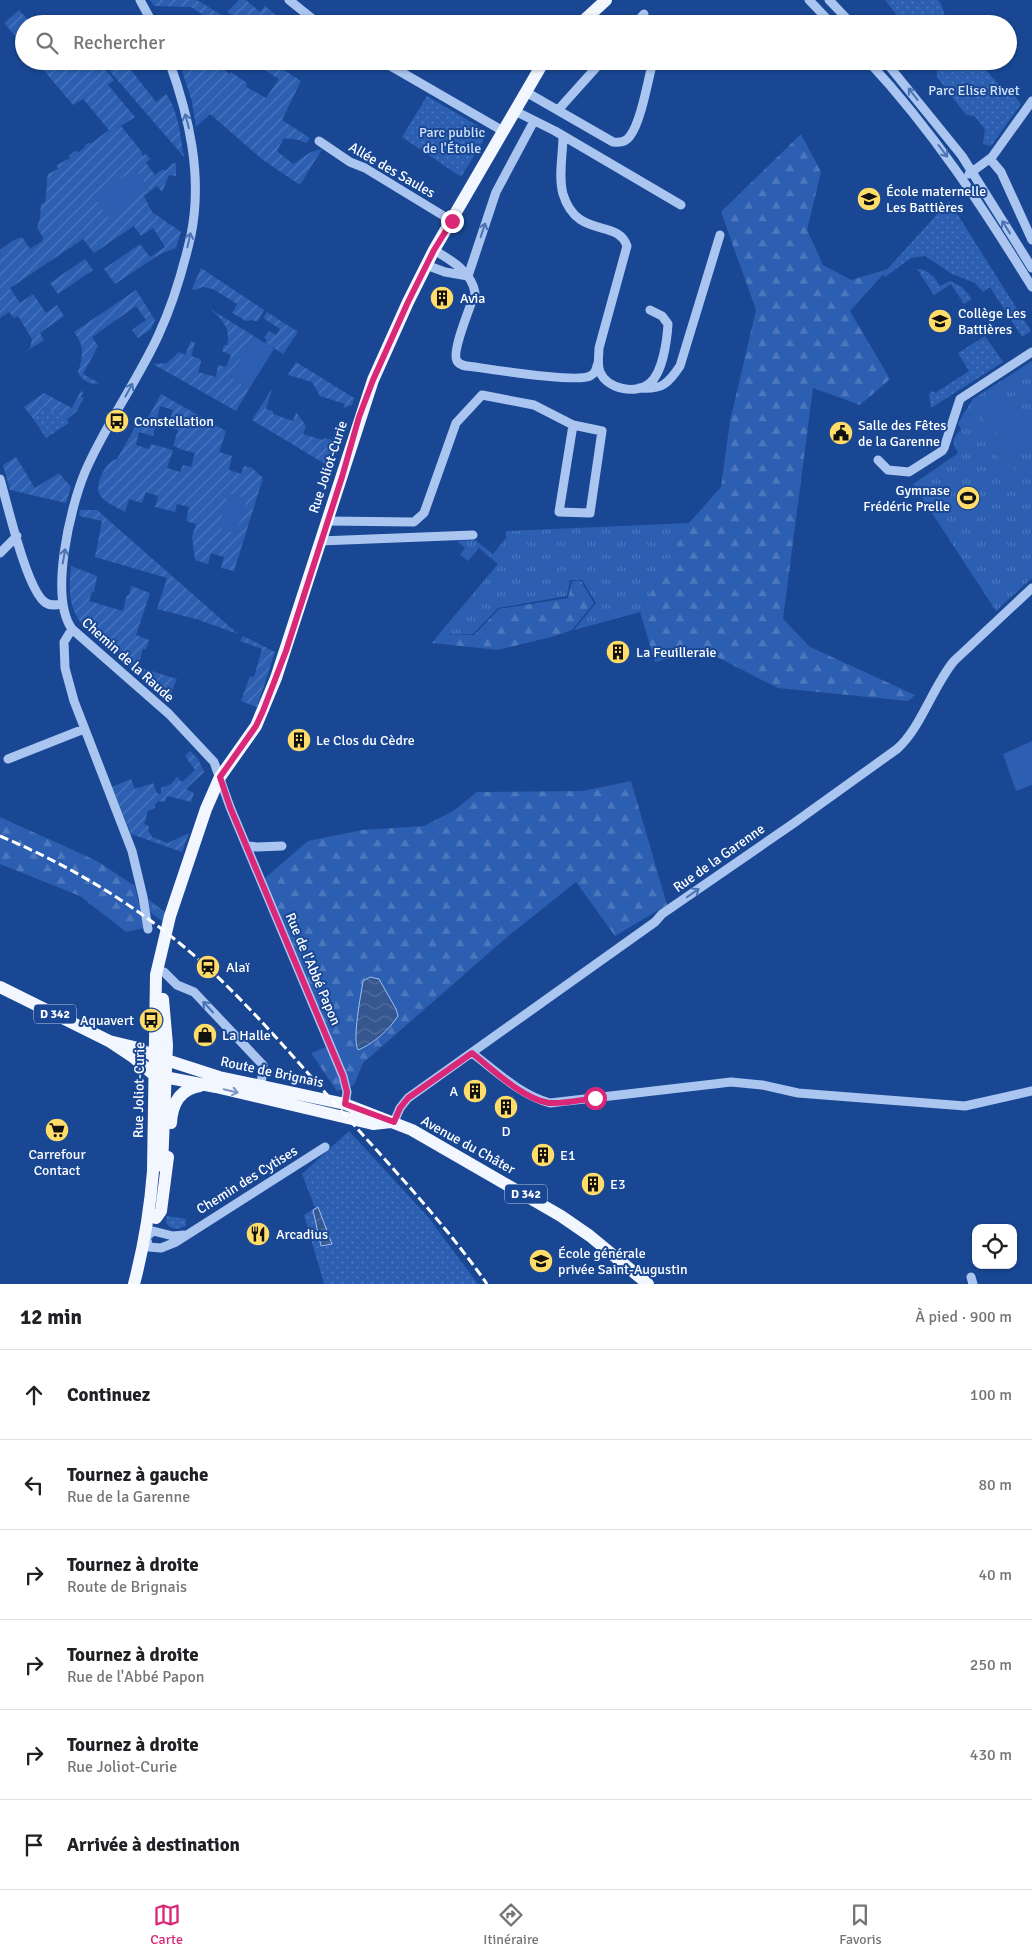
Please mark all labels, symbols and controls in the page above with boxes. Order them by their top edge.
search box [15,15,1017,70]
icon: search [33,29,61,57]
text: Rechercher [73,31,165,55]
park label: Parc Elise Rivet [928,82,1020,99]
one-way arrow [907,88,918,101]
one-way arrow [182,113,191,129]
park label: Parc public de l'Étoile [419,124,485,157]
street label: Allée des Saules [346,138,438,202]
one-way arrow [938,144,948,158]
place label: École maternelle Les Battières [886,183,986,216]
school or university icon: École maternelle Les Battières [856,186,882,212]
route end [441,210,464,233]
one-way arrow [1001,220,1011,234]
one-way arrow [479,223,488,238]
one-way arrow [185,232,195,248]
building icon: Avia [429,285,455,311]
place label: Avia [460,290,485,307]
place label: Collège Les Battières [958,305,1026,338]
school or university icon: Collège Les Battières [927,308,953,334]
one-way arrow [125,383,135,397]
bus stop icon: Constellation [104,408,130,434]
place label: Constellation [134,413,214,430]
place label: Salle des Fêtes de la Garenne [858,417,946,450]
street label: Rue Joliot-Curie [305,419,351,515]
public building icon: Salle des Fêtes de la Garenne [828,420,854,446]
place label: Gymnase Frédéric Prelle [863,482,950,515]
sports icon: Gymnase Frédéric Prelle [955,485,981,511]
one-way arrow [60,548,70,564]
street label: Chemin de la Raude [78,614,178,706]
building icon: La Feuilleraie [605,639,631,665]
place label: La Feuilleraie [636,644,717,661]
building icon: Le Clos du Cèdre [286,727,312,753]
place label: Le Clos du Cèdre [316,732,415,749]
street label: Rue de la Garenne [670,820,768,896]
one-way arrow [686,888,700,898]
street label: Rue de l'Abbé Papon [282,910,344,1028]
station icon: Alaï [195,954,221,980]
place label: Alaï [226,959,250,976]
one-way arrow [202,1000,214,1013]
road number: D 342 [34,1004,76,1024]
bus stop icon: Aquavert [138,1007,164,1033]
place label: Aquavert [80,1012,134,1029]
shop icon: La Halle [192,1022,218,1048]
place label: La Halle [222,1027,271,1044]
street label: Rue Joliot-Curie [130,1042,148,1138]
street label: Route de Brignais [219,1053,325,1091]
building icon: A [462,1078,488,1104]
place label: A [449,1083,458,1100]
one-way arrow [223,1086,239,1096]
route start [584,1087,607,1110]
building icon: D [493,1094,519,1120]
street label: Avenue du Châter [418,1112,519,1178]
supermarket icon: Carrefour Contact [44,1117,70,1143]
place label: D [501,1123,511,1140]
street label: Chemin des Cytises [193,1142,301,1218]
building icon: E1 [530,1142,556,1168]
place label: Carrefour Contact [28,1146,86,1179]
place label: E1 [560,1147,575,1164]
building icon: E3 [580,1171,606,1197]
place label: E3 [610,1176,625,1193]
road number: D 342 [505,1184,547,1204]
restaurant icon: Arcadius [245,1221,271,1247]
map controls [972,1224,1017,1269]
button: locate [972,1224,1017,1269]
place label: Arcadius [276,1226,328,1243]
place label: École générale privée Saint-Augustin [558,1245,688,1278]
school or university icon: École générale privée Saint-Augustin [528,1248,554,1274]
text: 12 min [20,1304,82,1330]
text: À pied · 900 m [915,1307,1012,1327]
icon: ahead [20,1381,48,1409]
text: Continuez [67,1383,150,1407]
text: 100 m [970,1385,1012,1405]
text: Tournez à gauche [67,1463,208,1487]
icon: left [20,1471,48,1499]
text: 80 m [978,1475,1012,1495]
text: Rue de la Garenne [67,1487,190,1507]
text: Tournez à droite [67,1553,199,1577]
icon: right [20,1561,48,1589]
text: 40 m [978,1565,1012,1585]
text: Route de Brignais [67,1577,187,1597]
text: Tournez à droite [67,1643,199,1667]
icon: right [20,1651,48,1679]
text: 250 m [970,1655,1012,1675]
text: Rue de l'Abbé Papon [67,1667,205,1687]
text: Tournez à droite [67,1733,199,1757]
icon: right [20,1741,48,1769]
text: 430 m [970,1745,1012,1765]
text: Rue Joliot-Curie [67,1757,177,1777]
icon: arrive [20,1831,48,1859]
text: Arrivée à destination [67,1833,240,1857]
tab: Carte [150,1901,183,1948]
tab: Itinéraire [483,1901,539,1948]
tab: Favoris [839,1901,882,1948]

